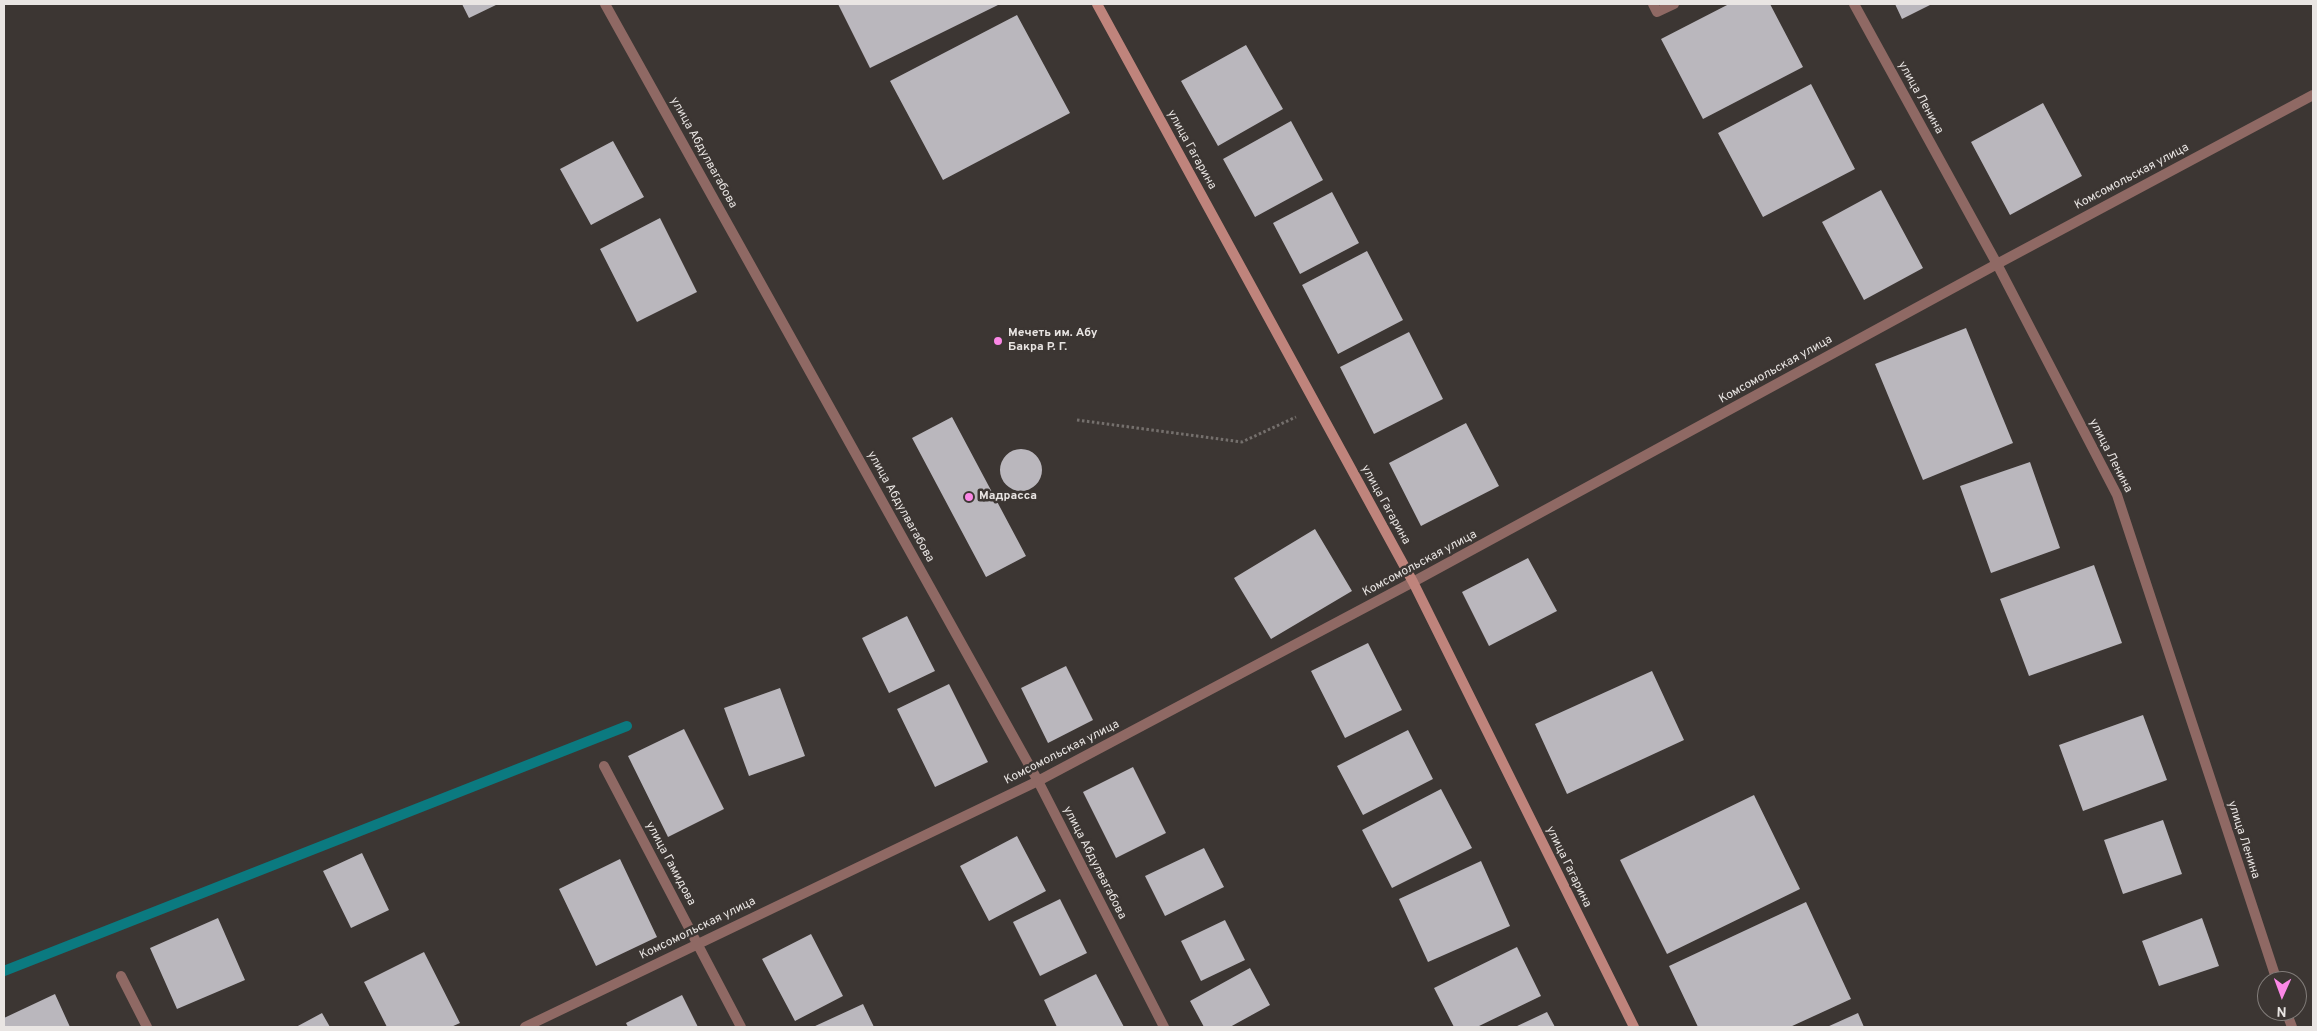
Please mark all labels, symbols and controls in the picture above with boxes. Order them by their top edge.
street label: улица Ленина [1894,59,1946,137]
street label: улица Абдулвагабова [666,95,740,211]
street label: улица Гагарина [1163,108,1219,192]
street label: Комсомольская улица [2072,141,2192,213]
place label: Мечеть им. Абу Бакра Р. Г. [1008,327,1098,355]
street label: Комсомольская улица [1717,333,1835,407]
marker: Мечеть им. Абу Бакра Р. Г. [992,335,1004,347]
street label: улица Ленина [2085,417,2135,495]
street label: улица Абдулвагабова [863,449,937,565]
street label: улица Гагарина [1357,463,1413,547]
place label: Мадрасса [979,490,1037,504]
marker: Мадрасса [963,491,975,503]
street label: Комсомольская улица [1360,528,1480,600]
street label: Комсомольская улица [1002,718,1122,788]
street label: улица Ленина [2224,799,2262,881]
street label: улица Абдулвагабова [1059,804,1129,922]
street label: улица Гамидова [642,820,698,908]
street label: улица Гагарина [1542,824,1594,910]
street label: Комсомольская улица [638,895,758,963]
north arrow [2257,971,2307,1021]
text: N [2276,1002,2287,1019]

